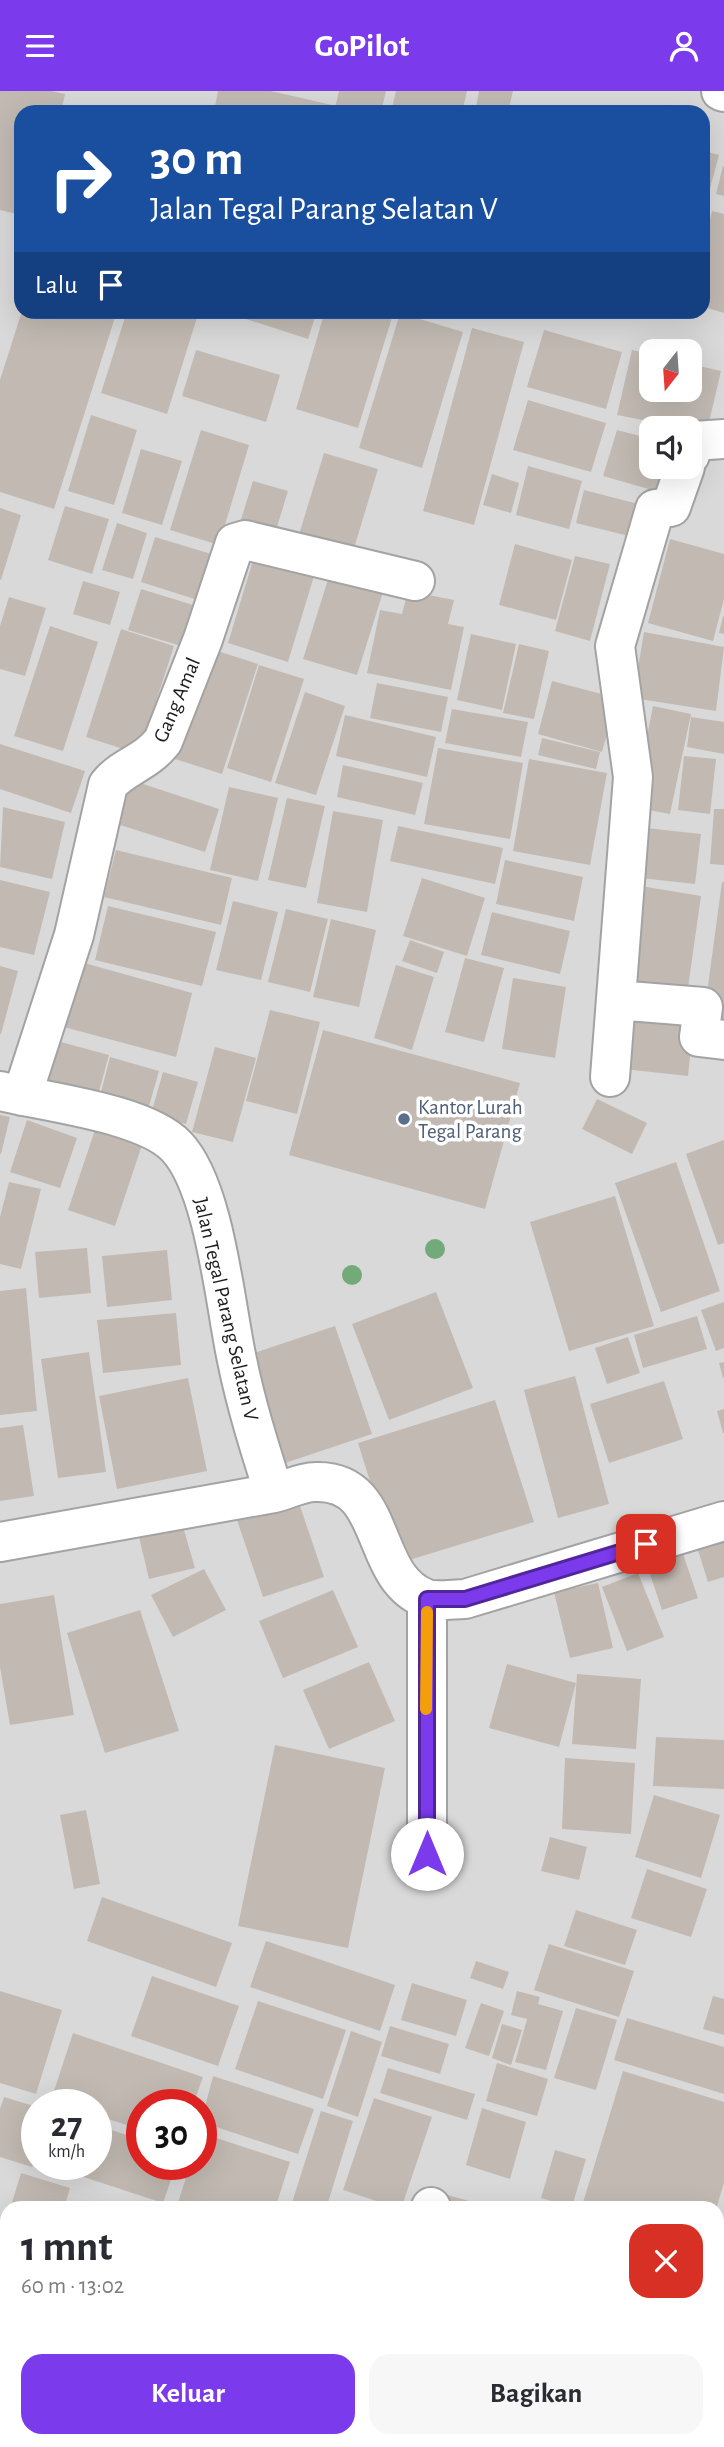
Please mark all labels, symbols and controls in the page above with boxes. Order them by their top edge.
icon: menu [21,27,59,65]
icon: person [665,27,703,65]
text: GoPilot [315,30,409,62]
icon: right [35,133,126,224]
text: 30 m [150,135,244,184]
text: Jalan Tegal Parang Selatan V [150,193,498,225]
icon: arrive [92,266,130,304]
text: Lalu [35,272,78,298]
north arrow [639,339,702,403]
map controls [639,339,702,479]
button: sound [639,416,702,479]
street label: Gang Amal [150,654,204,746]
place label: Kantor Lurah Tegal Parang [418,1097,523,1142]
marker: Kantor Lurah Tegal Parang [396,1111,412,1127]
street label: Jalan Tegal Parang Selatan V [190,1195,262,1423]
pin [616,1514,676,1574]
icon: arrive [627,1525,665,1563]
position arrow [390,1817,464,1891]
speed limit sign: 30 [126,2089,217,2180]
text: 27 [51,2108,82,2143]
text: km/h [48,2143,85,2161]
button: close [629,2224,703,2298]
text: 1 mnt [21,2226,113,2268]
text: 60 m · 13:02 [21,2275,124,2298]
button: Keluar [21,2354,355,2434]
button: Bagikan [369,2354,703,2434]

